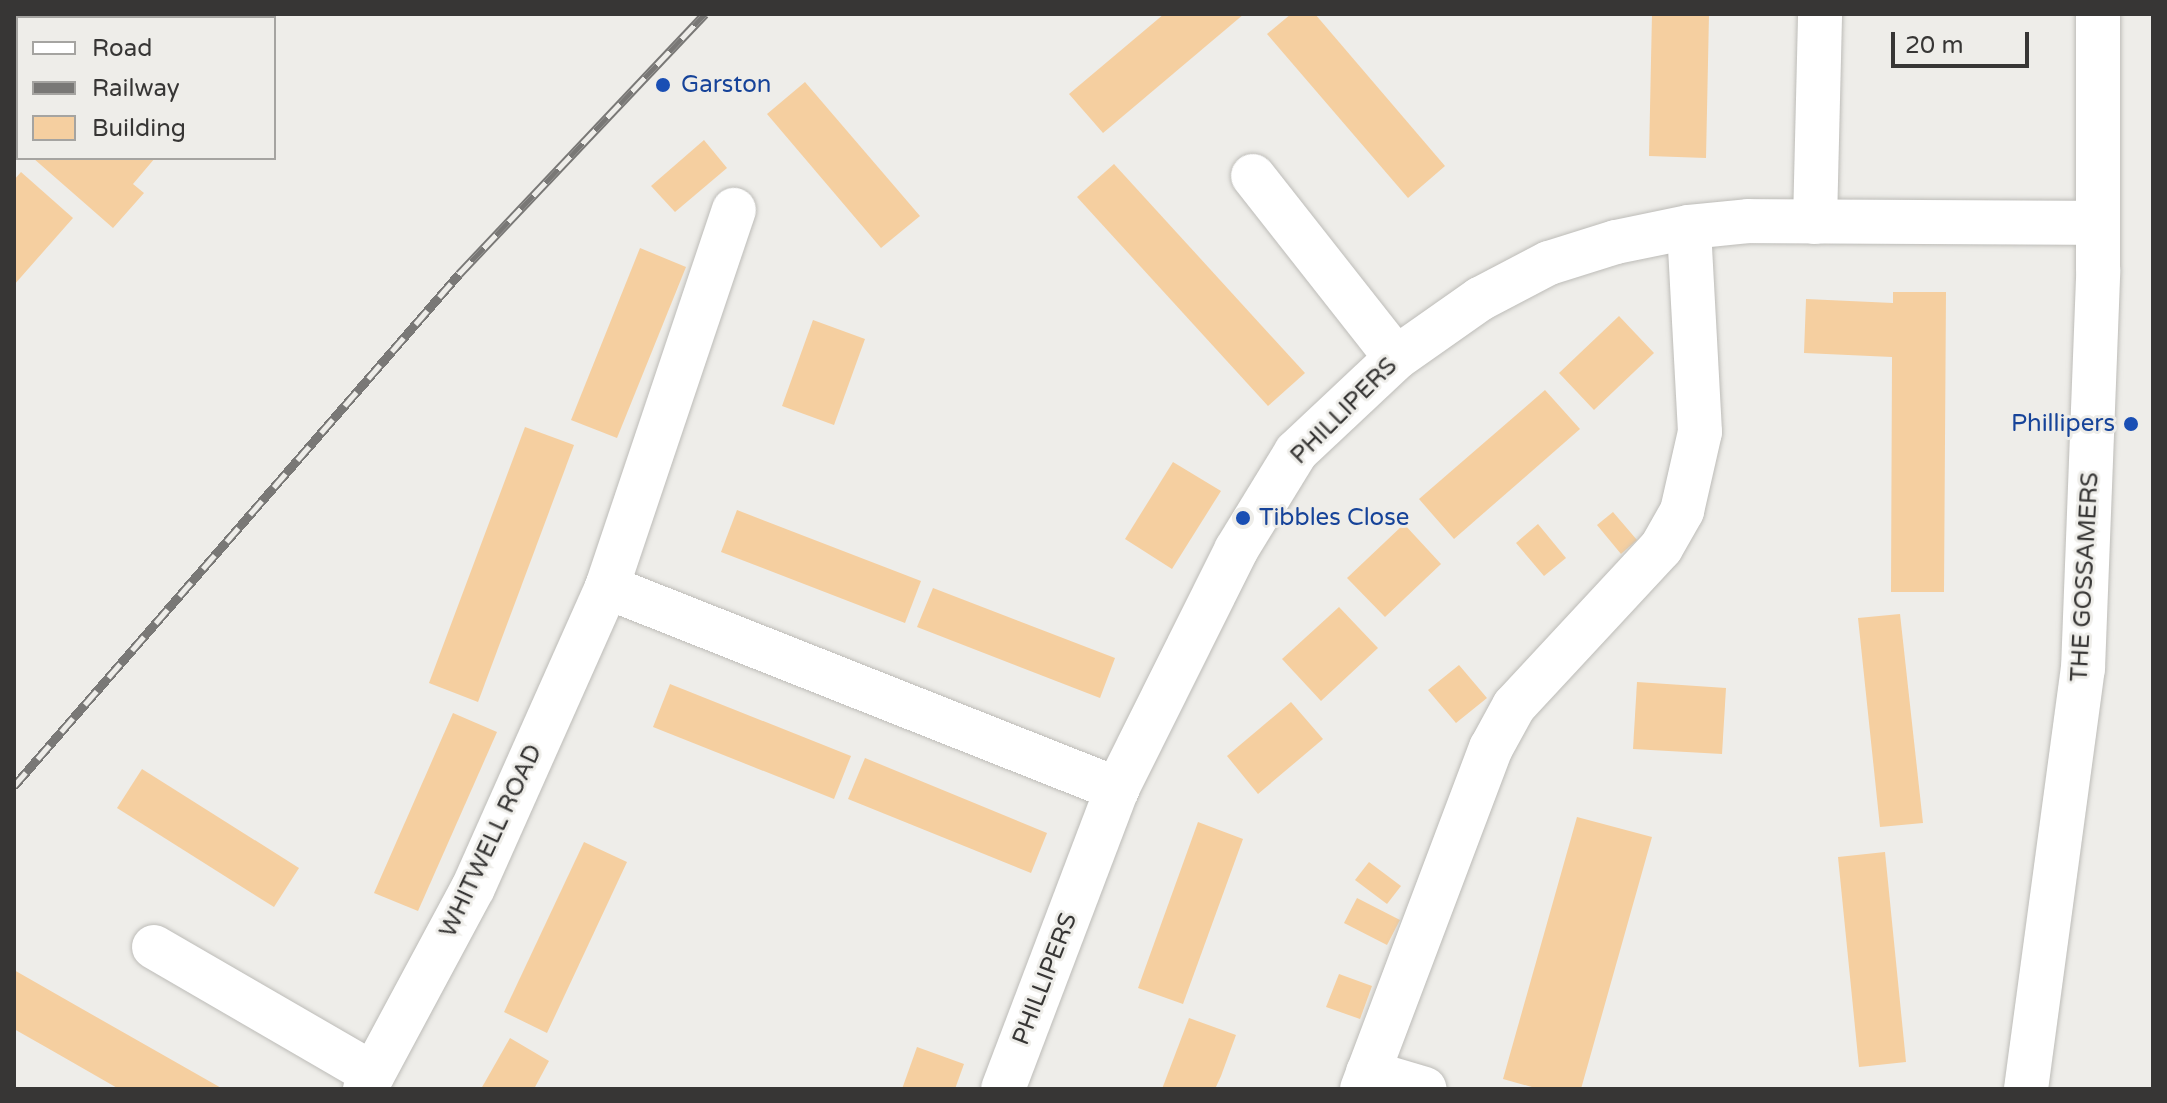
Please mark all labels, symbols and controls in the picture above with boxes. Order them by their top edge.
legend [16,16,276,160]
scale bar [1895,16,2033,66]
text: 20 m [1905,31,1963,60]
text: Road [92,34,152,63]
place label: Garston [681,71,771,99]
text: Railway [92,74,180,103]
marker: Garston [652,74,674,96]
text: Building [92,114,186,143]
street label: PHILLIPERS [1285,352,1403,470]
place label: Phillipers [2011,410,2115,438]
marker: Phillipers [2122,415,2140,433]
street label: THE GOSSAMERS [2065,471,2105,683]
place label: Tibbles Close [1259,504,1409,532]
marker: Tibbles Close [1234,509,1252,527]
street label: WHITWELL ROAD [434,740,548,942]
street label: PHILLIPERS [1007,909,1083,1049]

